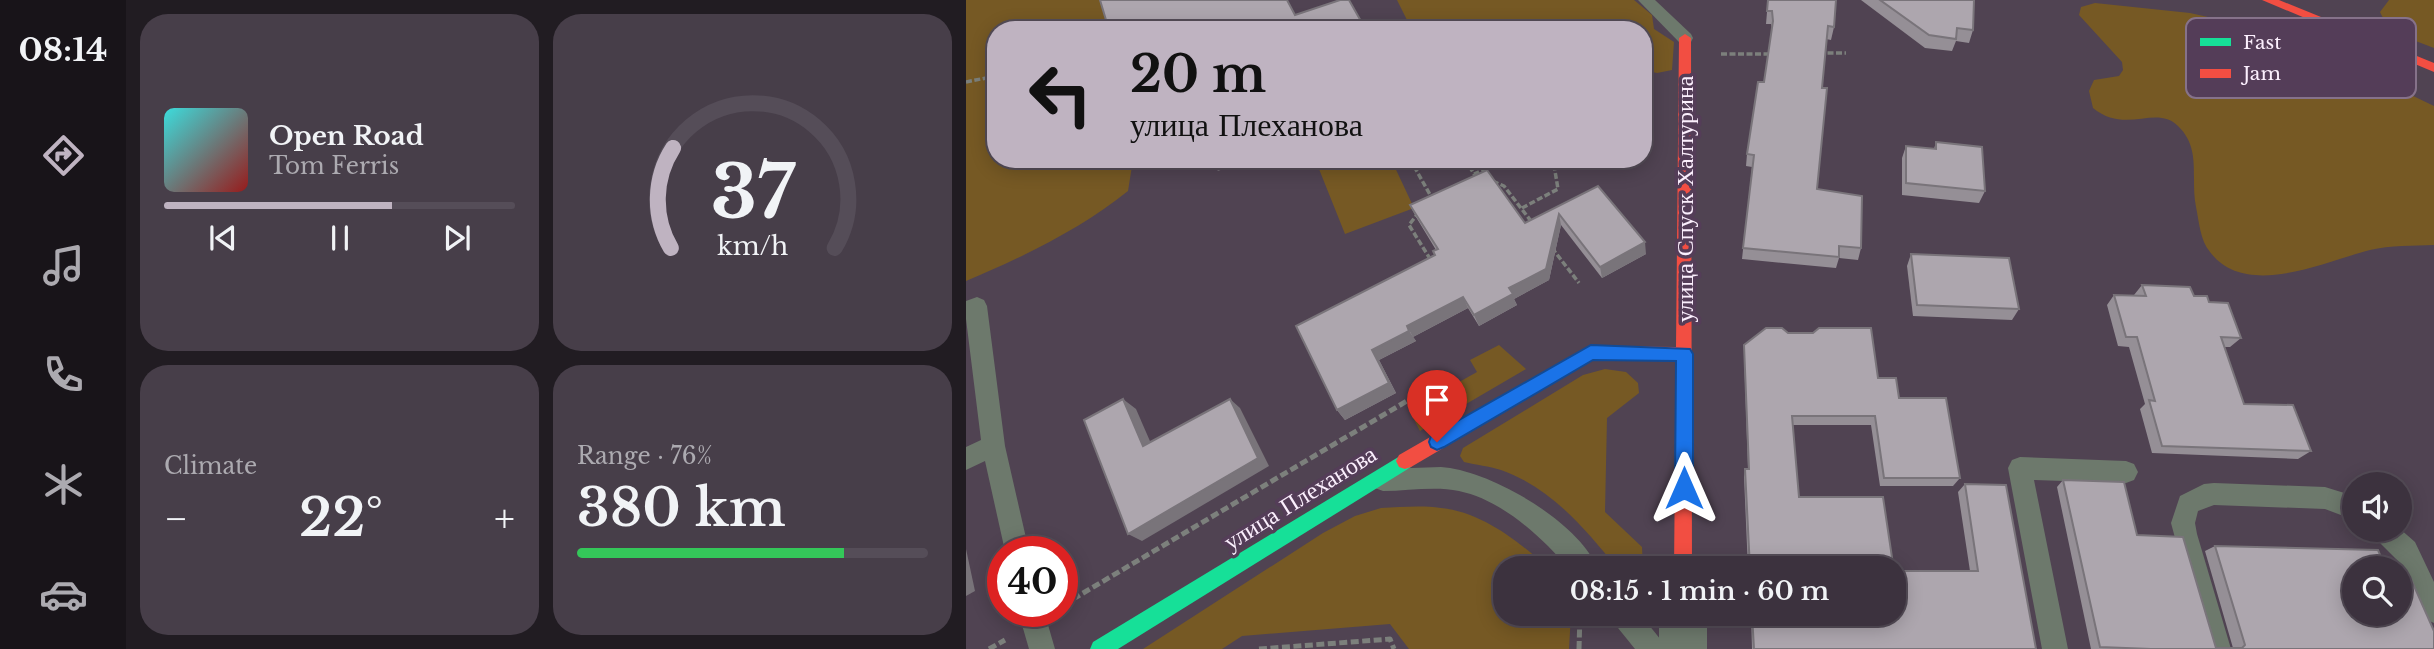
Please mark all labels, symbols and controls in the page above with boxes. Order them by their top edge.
legend [2186,18,2416,98]
text: 08:14 [19,30,107,70]
text: Fast [2243,31,2282,54]
text: 20 m [1130,44,1266,105]
icon: left [1015,49,1106,140]
text: Jam [2240,62,2281,85]
street label: улица Спуск Халтурина [1670,75,1699,322]
text: улица Плеханова [1130,105,1363,145]
text: Open Road [269,120,424,152]
icon: directions [39,131,88,180]
text: 37 [711,148,796,239]
text: Tom Ferris [269,152,399,180]
icon: previous [204,219,242,257]
icon: pause [321,219,359,257]
icon: next [438,219,476,257]
text: km/h [717,231,788,262]
icon: music [39,241,88,290]
icon: phone [39,350,88,399]
pin [1407,370,1467,442]
icon: arrive [1418,381,1456,419]
street label: улица Плеханова [1218,439,1382,556]
text: Range · 76% [577,442,712,470]
position arrow [1647,451,1721,525]
text: Climate [164,452,257,480]
icon: climate [39,460,88,509]
map controls [2342,472,2412,626]
button: sound [2342,472,2412,542]
text: 380 km [577,476,786,540]
text: 22° [299,486,383,550]
text: − [164,495,188,542]
text: + [494,495,515,542]
speed limit sign: 40 [987,536,1078,627]
button: search [2342,556,2412,626]
icon: car [39,570,88,619]
text: 08:15 · 1 min · 60 m [1570,575,1829,607]

